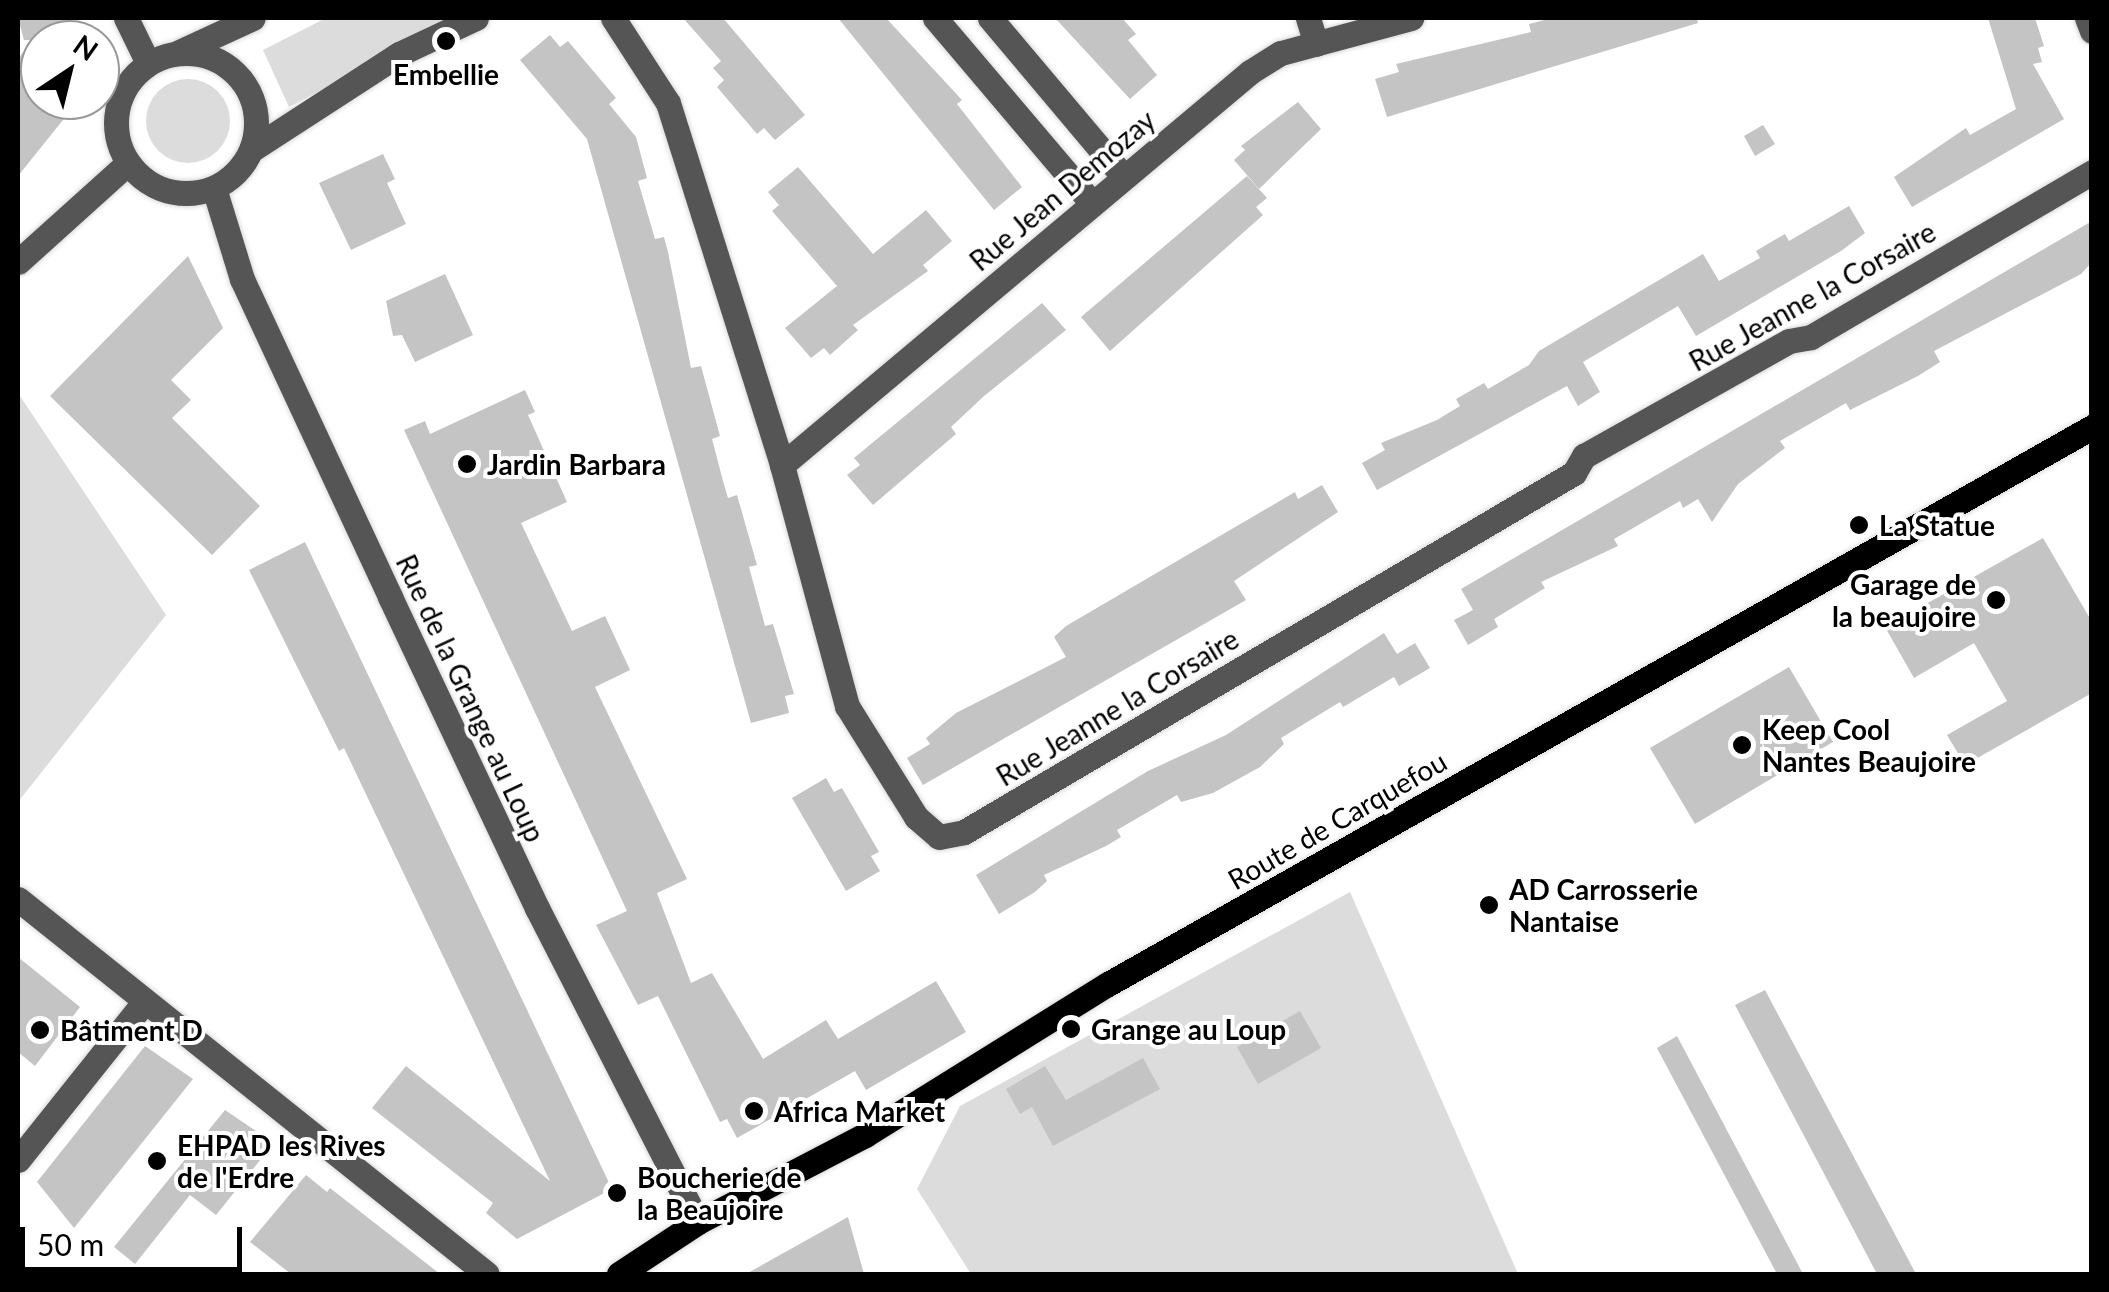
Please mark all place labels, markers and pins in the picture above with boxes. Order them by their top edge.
marker: Embellie [435,30,457,52]
place label: Embellie [393,57,499,91]
place label: Jardin Barbara [487,447,666,481]
marker: Jardin Barbara [456,453,478,475]
place label: La Statue [1879,508,1995,542]
marker: La Statue [1848,514,1870,536]
place label: Garage de la beaujoire [1832,567,1976,633]
marker: Garage de la beaujoire [1985,589,2007,611]
place label: Keep Cool Nantes Beaujoire [1762,712,1976,778]
marker: Keep Cool Nantes Beaujoire [1731,734,1753,756]
place label: AD Carrosserie Nantaise [1509,872,1698,938]
marker: AD Carrosserie Nantaise [1478,894,1500,916]
place label: Grange au Loup [1091,1012,1286,1046]
place label: Bâtiment D [60,1013,203,1047]
marker: Grange au Loup [1060,1018,1082,1040]
marker: Bâtiment D [29,1019,51,1041]
place label: Africa Market [774,1094,945,1128]
marker: Africa Market [743,1100,765,1122]
place label: EHPAD les Rives de l'Erdre [177,1128,386,1194]
marker: EHPAD les Rives de l'Erdre [146,1150,168,1172]
place label: Boucherie de la Beaujoire [637,1160,802,1226]
marker: Boucherie de la Beaujoire [606,1182,628,1204]

